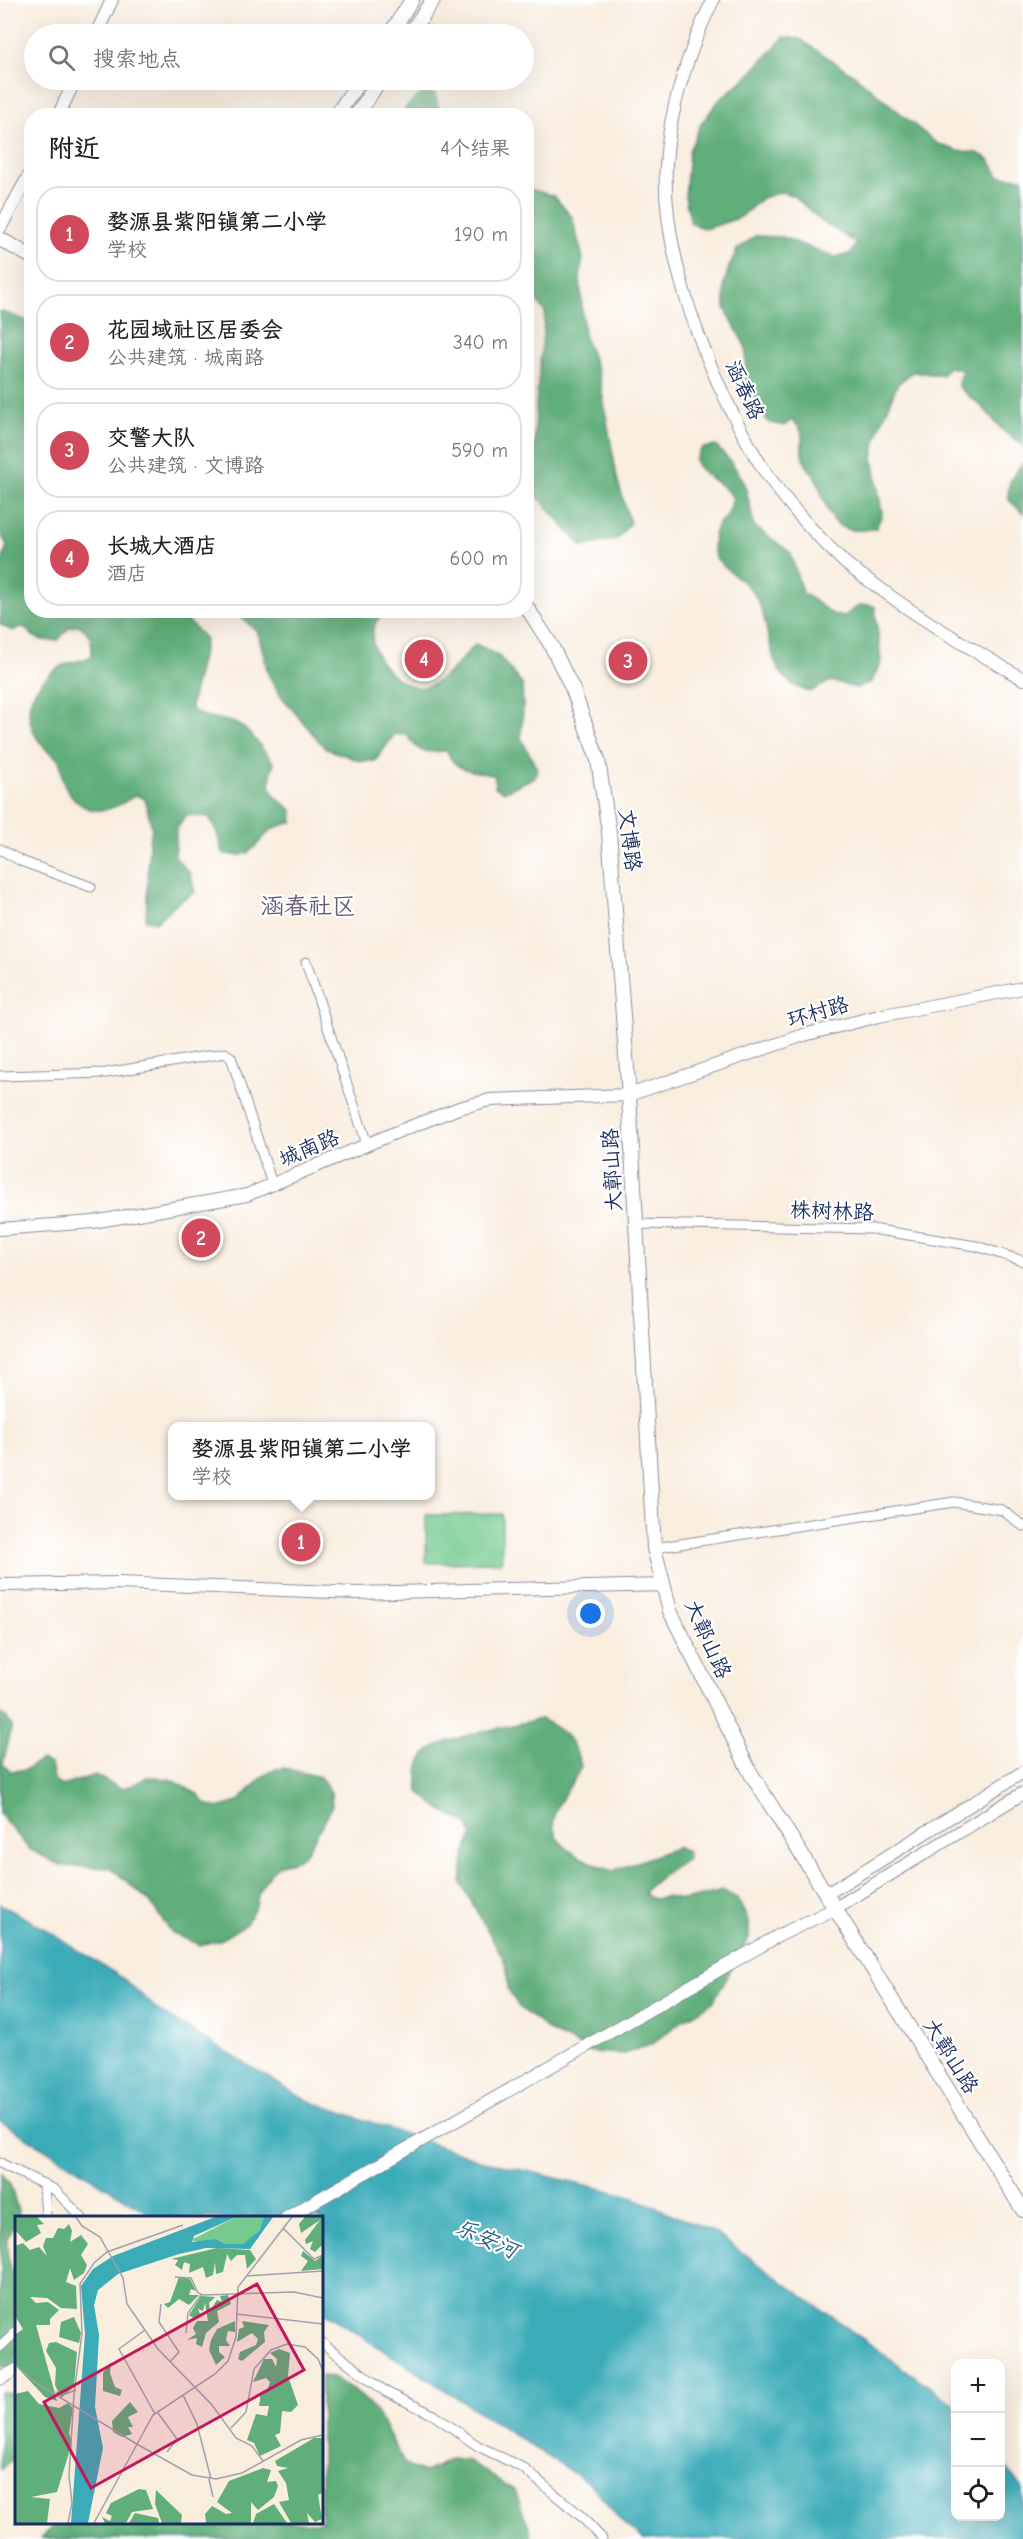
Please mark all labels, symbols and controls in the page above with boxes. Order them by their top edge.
search box [24,24,534,90]
icon: search [45,41,78,74]
text: 搜索地点 [93,46,181,72]
text: 附近 [48,134,100,164]
text: 4个结果 [440,137,510,160]
text: 婺源县紫阳镇第二小学 [107,209,327,235]
text: 1 [66,223,73,246]
text: 190 m [454,223,508,246]
text: 学校 [107,238,147,261]
text: 花园域社区居委会 [107,317,283,343]
text: 2 [65,331,74,354]
text: 340 m [453,331,508,354]
text: 公共建筑 · 城南路 [107,346,264,369]
street label: 涵春路 [721,356,769,424]
text: 交警大队 [107,425,195,451]
text: 3 [65,439,74,462]
text: 590 m [451,439,508,462]
text: 公共建筑 · 文博路 [107,454,264,477]
text: 长城大酒店 [107,533,217,559]
text: 4 [65,547,74,570]
text: 600 m [450,547,508,570]
text: 酒店 [107,562,147,585]
pin: 4 [404,636,444,682]
pin: 3 [608,638,648,684]
street label: 文博路 [614,807,646,873]
district label: 涵春社区 [260,892,356,920]
street label: 环村路 [784,992,852,1032]
street label: 城南路 [275,1125,343,1171]
street label: 大鄣山路 [598,1127,626,1213]
street label: 株树林路 [790,1198,874,1224]
pin: 2 [182,1216,220,1260]
popup [168,1422,435,1500]
text: 婺源县紫阳镇第二小学 [191,1436,412,1462]
text: 学校 [191,1465,231,1488]
pin: 1 [282,1520,320,1564]
street label: 大鄣山路 [680,1596,736,1682]
your location [576,1599,605,1628]
street label: 大鄣山路 [919,2014,983,2098]
water label: 乐安河 [451,2214,525,2265]
inset map [15,2216,322,2524]
map controls [951,2359,1005,2521]
button: + [951,2359,1005,2413]
button: − [951,2413,1005,2467]
button: locate [951,2467,1005,2521]

